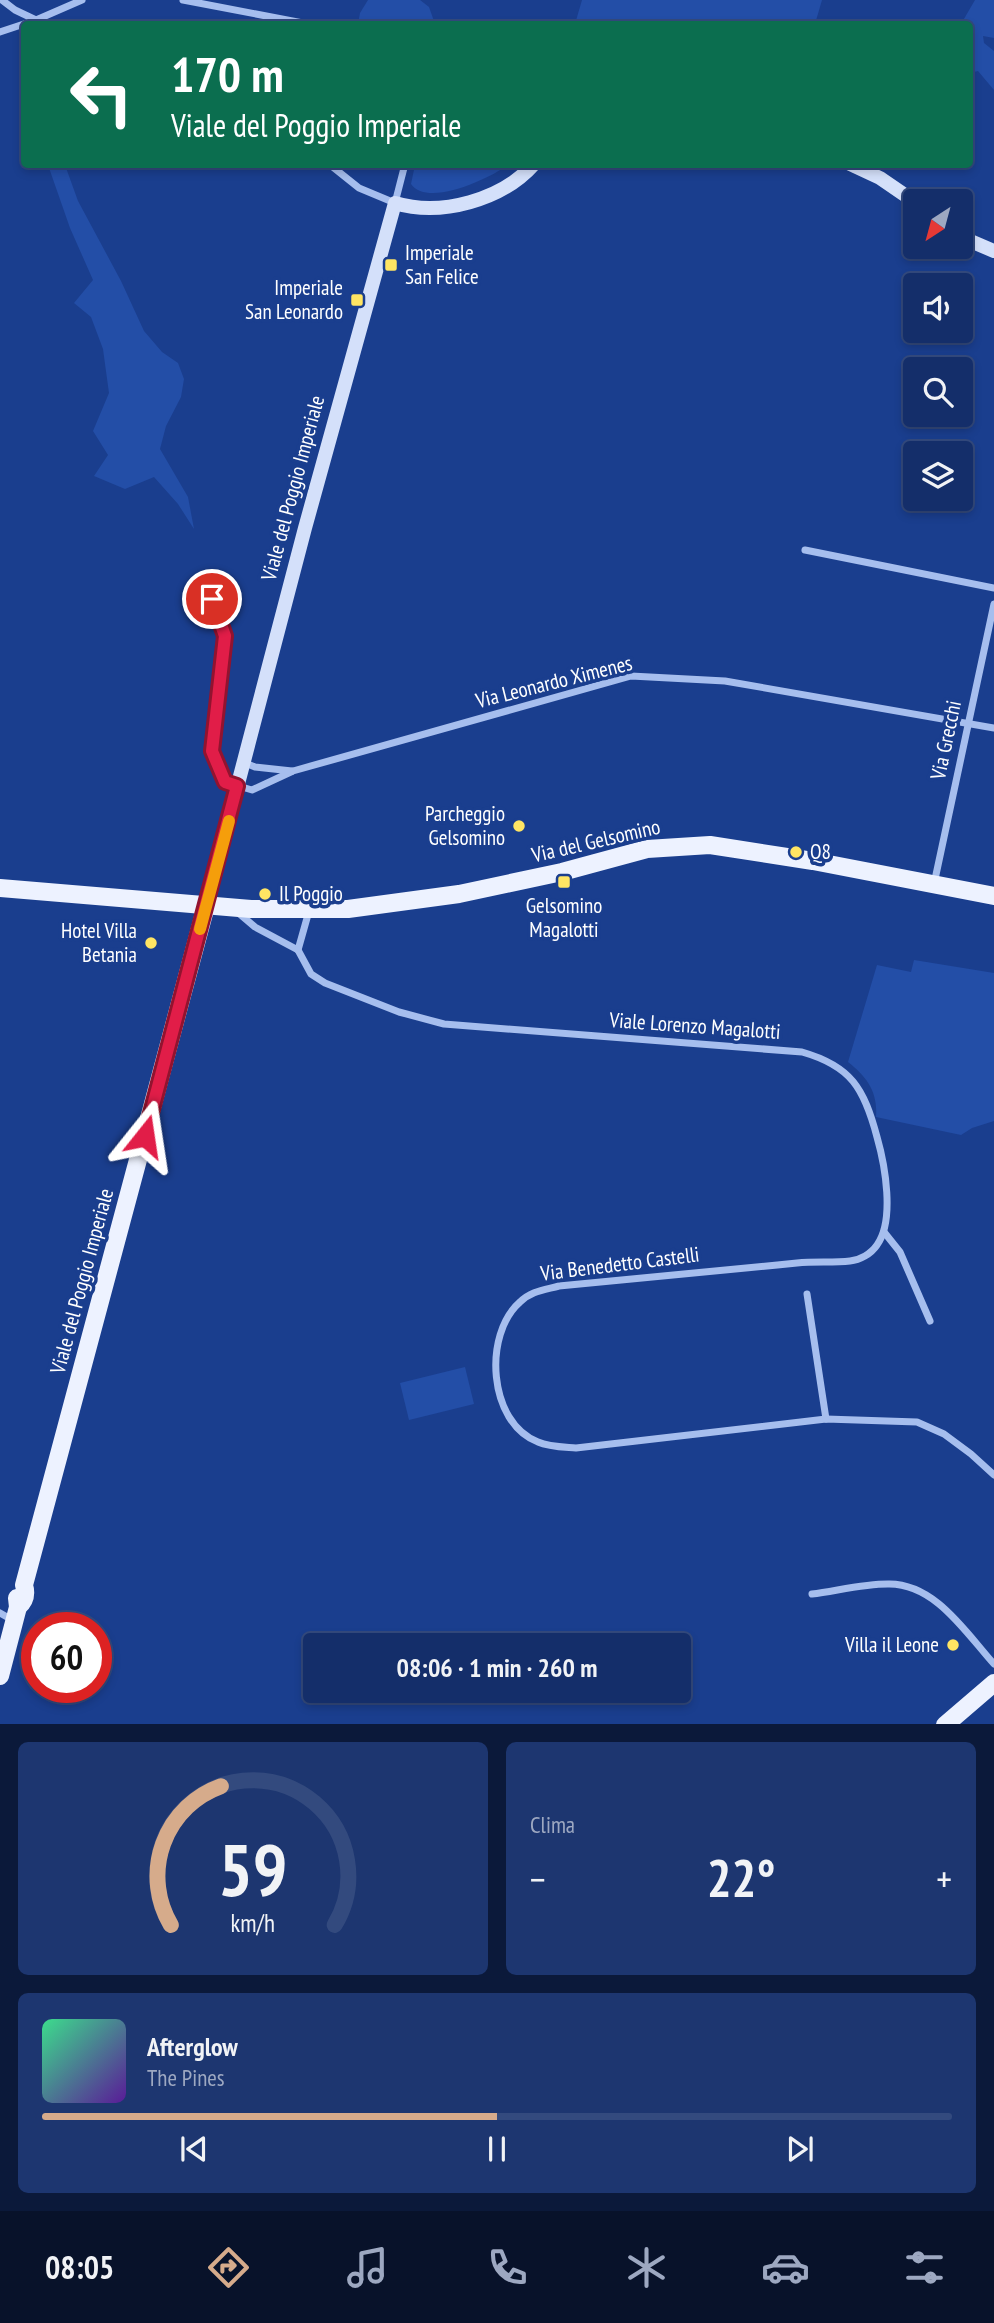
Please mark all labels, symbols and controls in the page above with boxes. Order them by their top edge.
text: 170 m [171,42,284,106]
icon: left [56,49,147,140]
text: Viale del Poggio Imperiale [171,104,461,146]
north arrow [903,189,973,259]
map controls [903,189,973,511]
place label: Imperiale San Felice [405,239,479,290]
marker: Imperiale San Felice [383,257,399,273]
button: sound [903,273,973,343]
place label: Imperiale San Leonardo [245,274,343,325]
marker: Imperiale San Leonardo [349,292,365,308]
button: search [903,357,973,427]
street label: Viale del Poggio Imperiale [255,392,330,584]
button: layers [903,441,973,511]
pin [182,569,242,629]
icon: arrive [193,580,231,618]
street label: Via Leonardo Ximenes [472,649,635,714]
street label: Via Grecchi [924,698,967,783]
place label: Parcheggio Gelsomino [425,800,505,851]
street label: Via del Gelsomino [528,813,663,869]
marker: Parcheggio Gelsomino [511,818,527,834]
place label: Q8 [810,838,831,865]
marker: Q8 [788,844,804,860]
marker: Gelsomino Magalotti [556,874,572,890]
place label: Il Poggio [279,880,343,907]
marker: Il Poggio [257,886,273,902]
place label: Gelsomino Magalotti [526,892,602,943]
place label: Hotel Villa Betania [61,917,137,968]
marker: Hotel Villa Betania [143,935,159,951]
street label: Viale Lorenzo Magalotti [608,1006,781,1045]
position arrow [108,1099,182,1173]
street label: Viale del Poggio Imperiale [44,1185,119,1377]
street label: Via Benedetto Castelli [538,1240,701,1287]
speed limit sign: 60 [21,1612,112,1703]
place label: Villa il Leone [844,1631,939,1658]
marker: Villa il Leone [945,1637,961,1653]
text: 08:06 · 1 min · 260 m [397,1651,597,1684]
text: Clima [530,1810,575,1839]
text: 59 [218,1821,288,1915]
text: 22° [707,1844,775,1911]
text: − [530,1854,546,1903]
text: + [936,1854,952,1903]
text: km/h [231,1906,275,1938]
text: Afterglow [147,2030,238,2063]
text: The Pines [147,2063,225,2092]
icon: previous [175,2130,213,2168]
icon: pause [478,2130,516,2168]
icon: next [781,2130,819,2168]
icon: directions [204,2243,253,2292]
icon: music [343,2243,392,2292]
icon: phone [483,2243,532,2292]
icon: climate [622,2243,671,2292]
icon: car [761,2243,810,2292]
icon: filters [900,2243,949,2292]
text: 08:05 [45,2246,114,2288]

